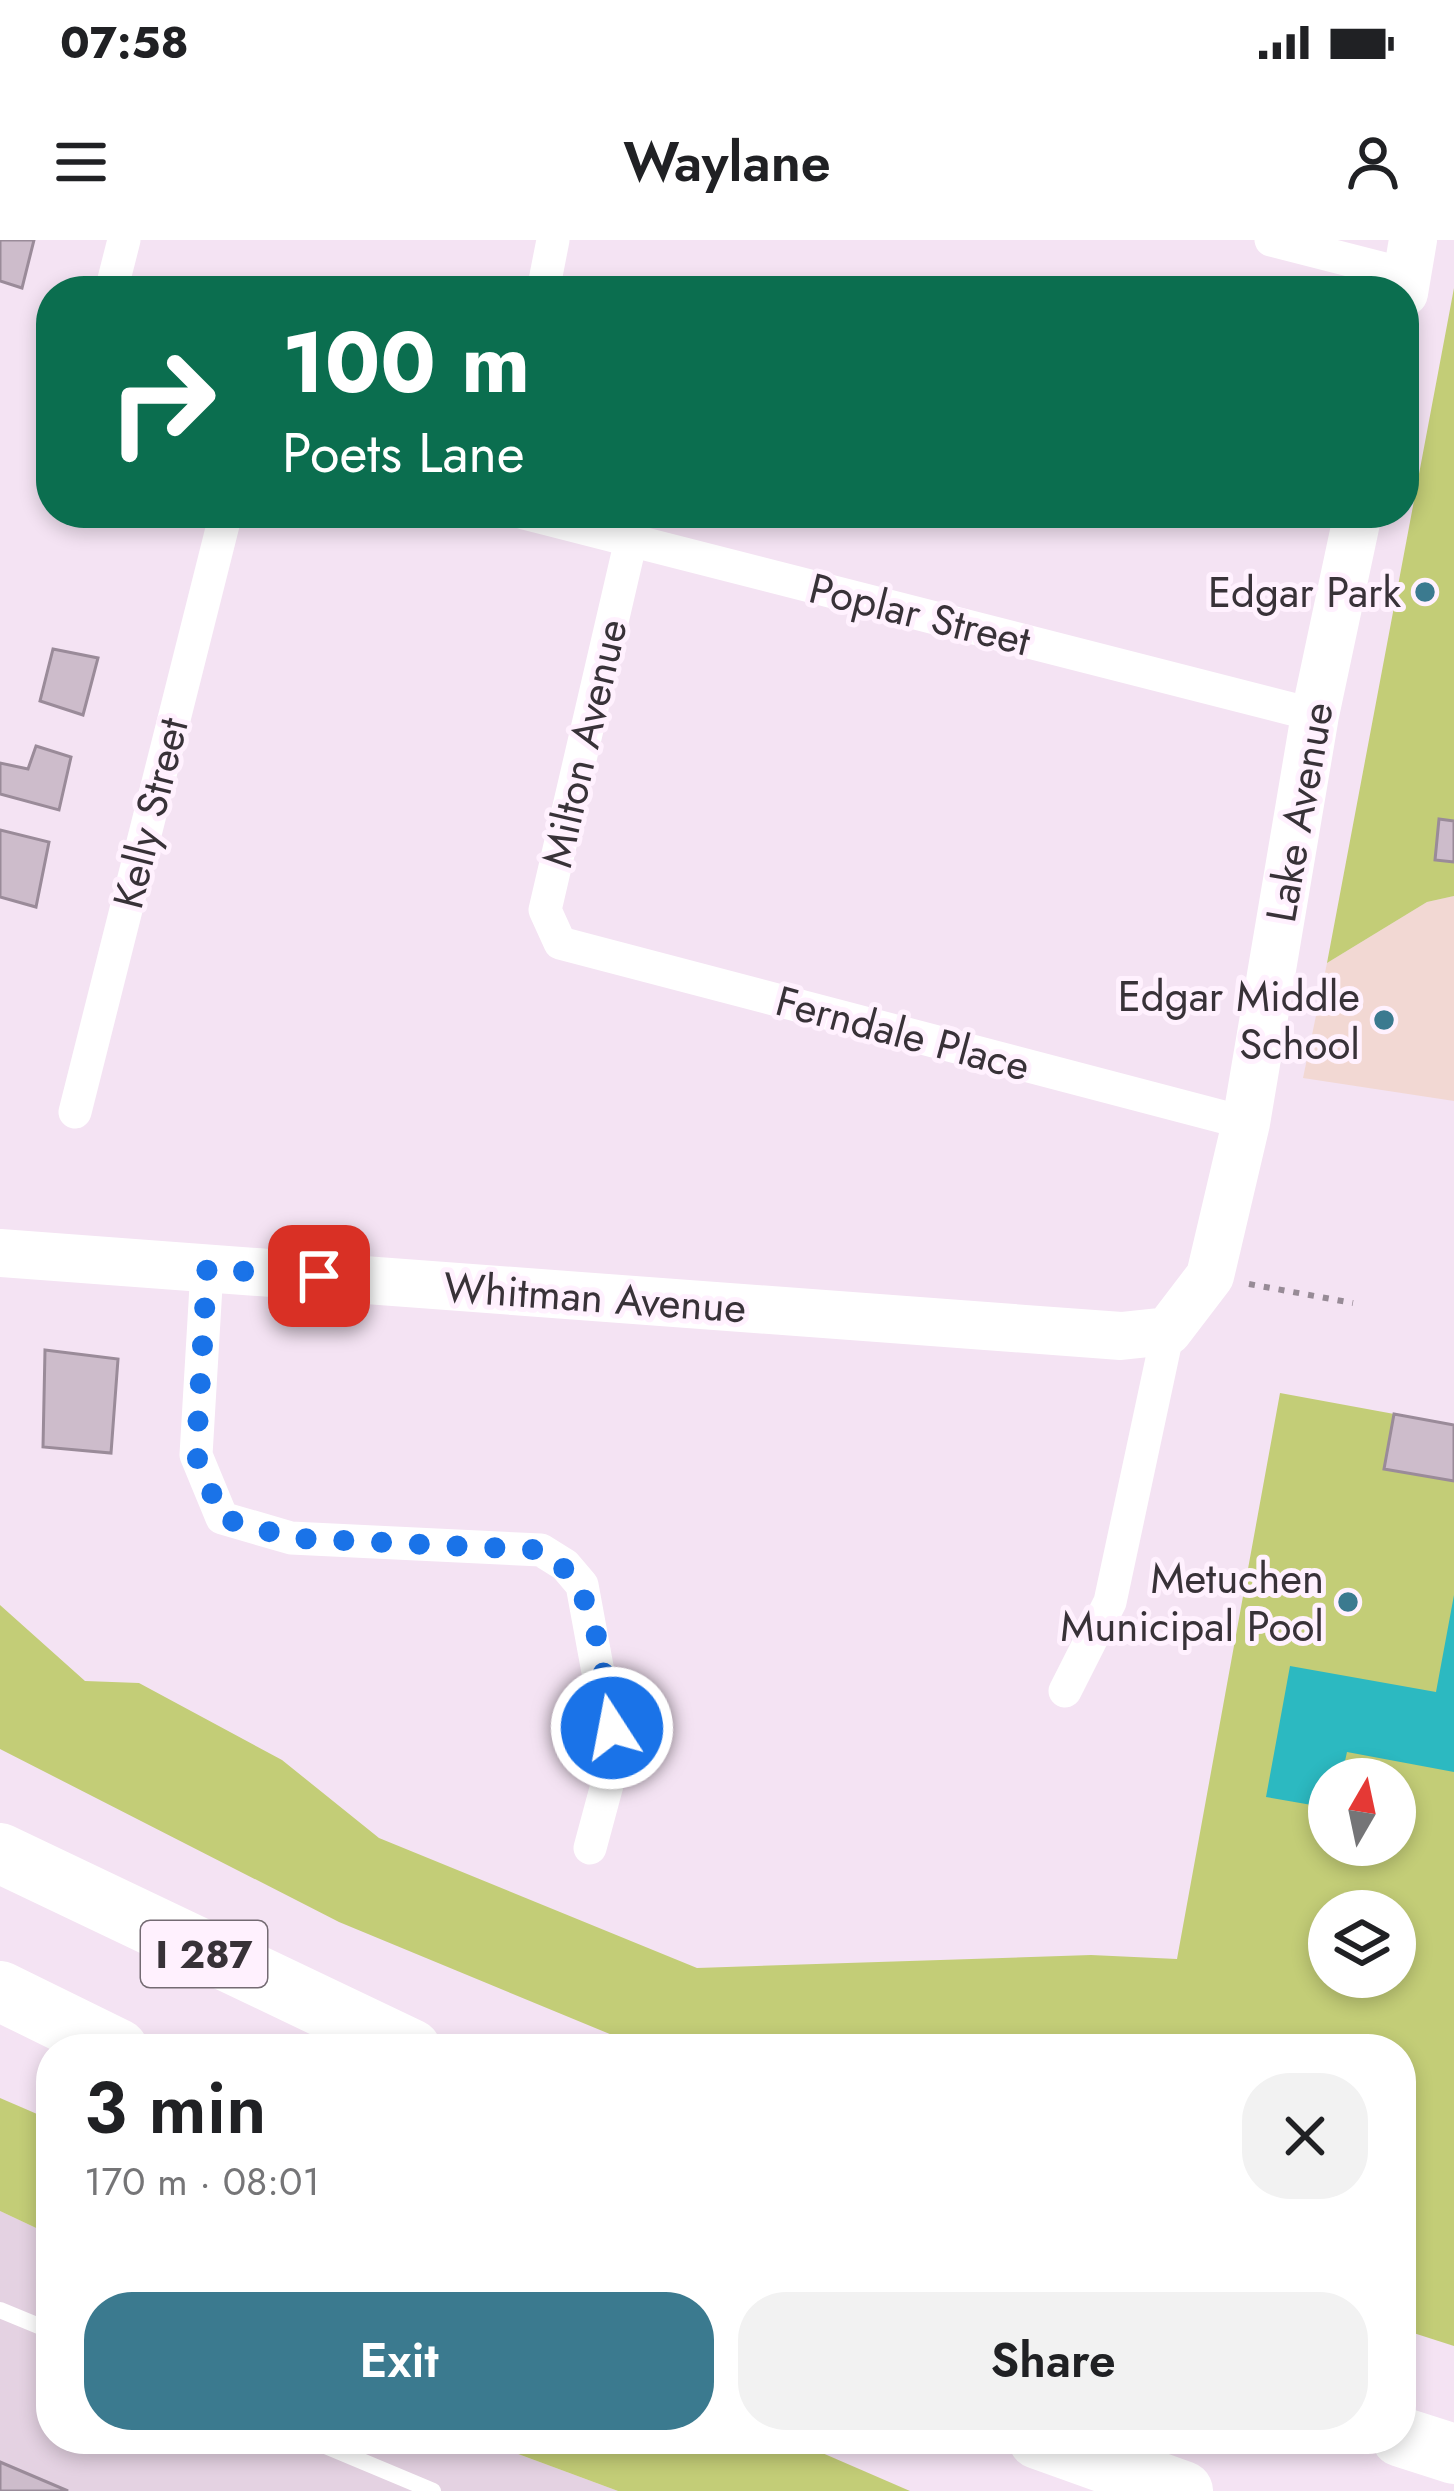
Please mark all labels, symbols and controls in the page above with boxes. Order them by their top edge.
text: 07:58 [60,10,189,75]
text: Waylane [623,123,831,201]
icon: menu [48,129,114,195]
icon: person [1340,129,1406,195]
text: 100 m [282,302,530,424]
icon: right [84,324,240,480]
text: Poets Lane [282,414,525,492]
street label: Poplar Street [803,558,1037,671]
place label: Edgar Park [1208,562,1402,623]
marker: Edgar Park [1412,579,1438,605]
street label: Milton Avenue [526,613,643,873]
street label: Lake Avenue [1250,697,1349,927]
street label: Kelly Street [97,711,204,915]
place label: Edgar Middle School [1118,966,1360,1075]
street label: Ferndale Place [769,970,1037,1097]
marker: Edgar Middle School [1371,1007,1397,1033]
pin [268,1225,370,1327]
icon: arrive [286,1243,352,1309]
street label: Whitman Avenue [442,1257,748,1338]
place label: Metuchen Municipal Pool [1060,1548,1324,1657]
marker: Metuchen Municipal Pool [1335,1589,1361,1615]
position arrow [549,1665,675,1791]
north arrow [1308,1758,1416,1866]
map controls [1308,1758,1416,1998]
button: layers [1308,1890,1416,1998]
road number: I 287 [141,1921,267,1987]
text: 3 min [84,2056,267,2160]
button: close [1242,2073,1368,2199]
text: 170 m · 08:01 [84,2153,320,2210]
button: Exit [84,2292,714,2430]
button: Share [738,2292,1368,2430]

